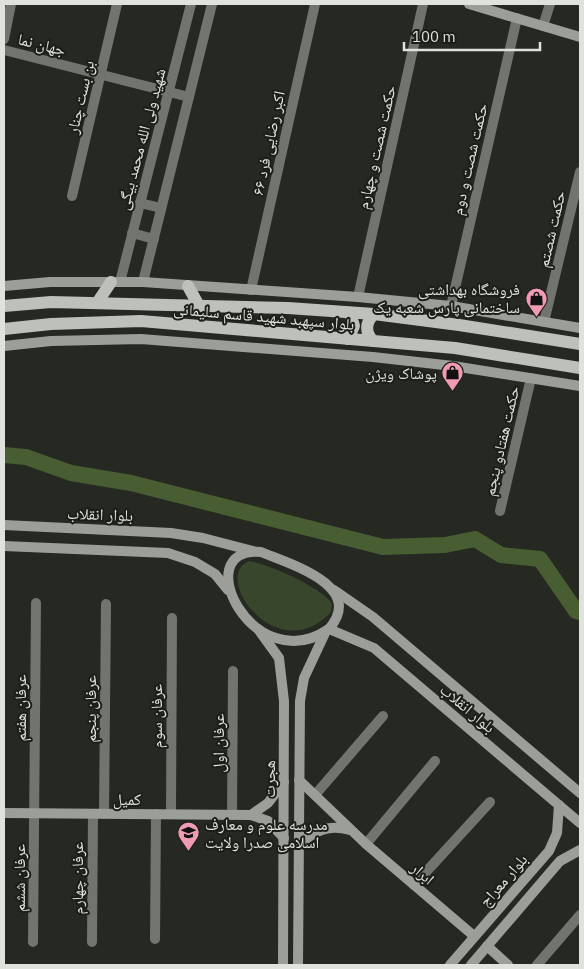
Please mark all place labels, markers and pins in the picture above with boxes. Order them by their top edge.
place label: فروشگاه بهداشتی ساختمانی پارس شعبه یک [373,279,520,318]
shop icon: فروشگاه بهداشتی ساختمانی پارس شعبه یک [524,286,548,317]
shop icon: پوشاک ویژن [441,361,465,392]
place label: پوشاک ویژن [365,363,437,384]
place label: مدرسه علوم و معارف اسلامی صدرا ولایت [205,814,328,853]
school or university icon: مدرسه علوم و معارف اسلامی صدرا ولایت [177,821,201,852]

